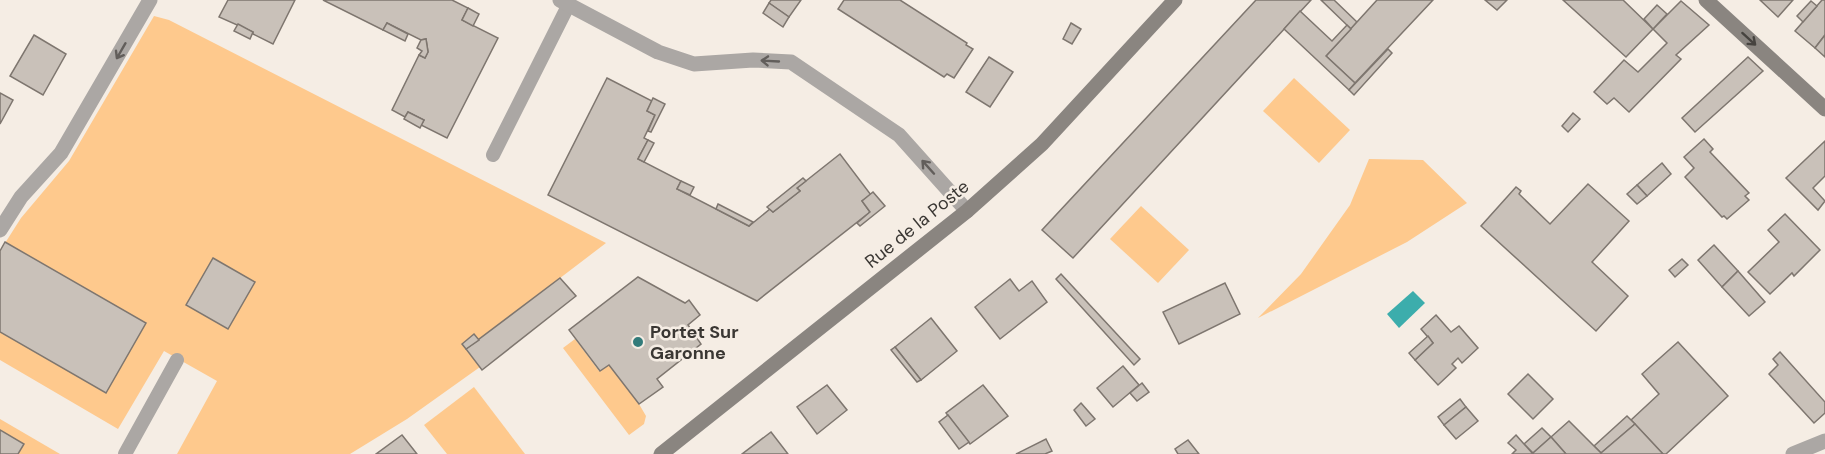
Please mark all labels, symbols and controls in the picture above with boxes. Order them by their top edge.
one-way arrow [1741,32,1756,46]
one-way arrow [115,42,127,59]
one-way arrow [760,55,780,66]
one-way arrow [921,160,935,175]
street label: Rue de la Poste [860,175,974,273]
place label: Portet Sur Garonne [650,320,739,365]
marker: Portet Sur Garonne [631,335,645,349]

